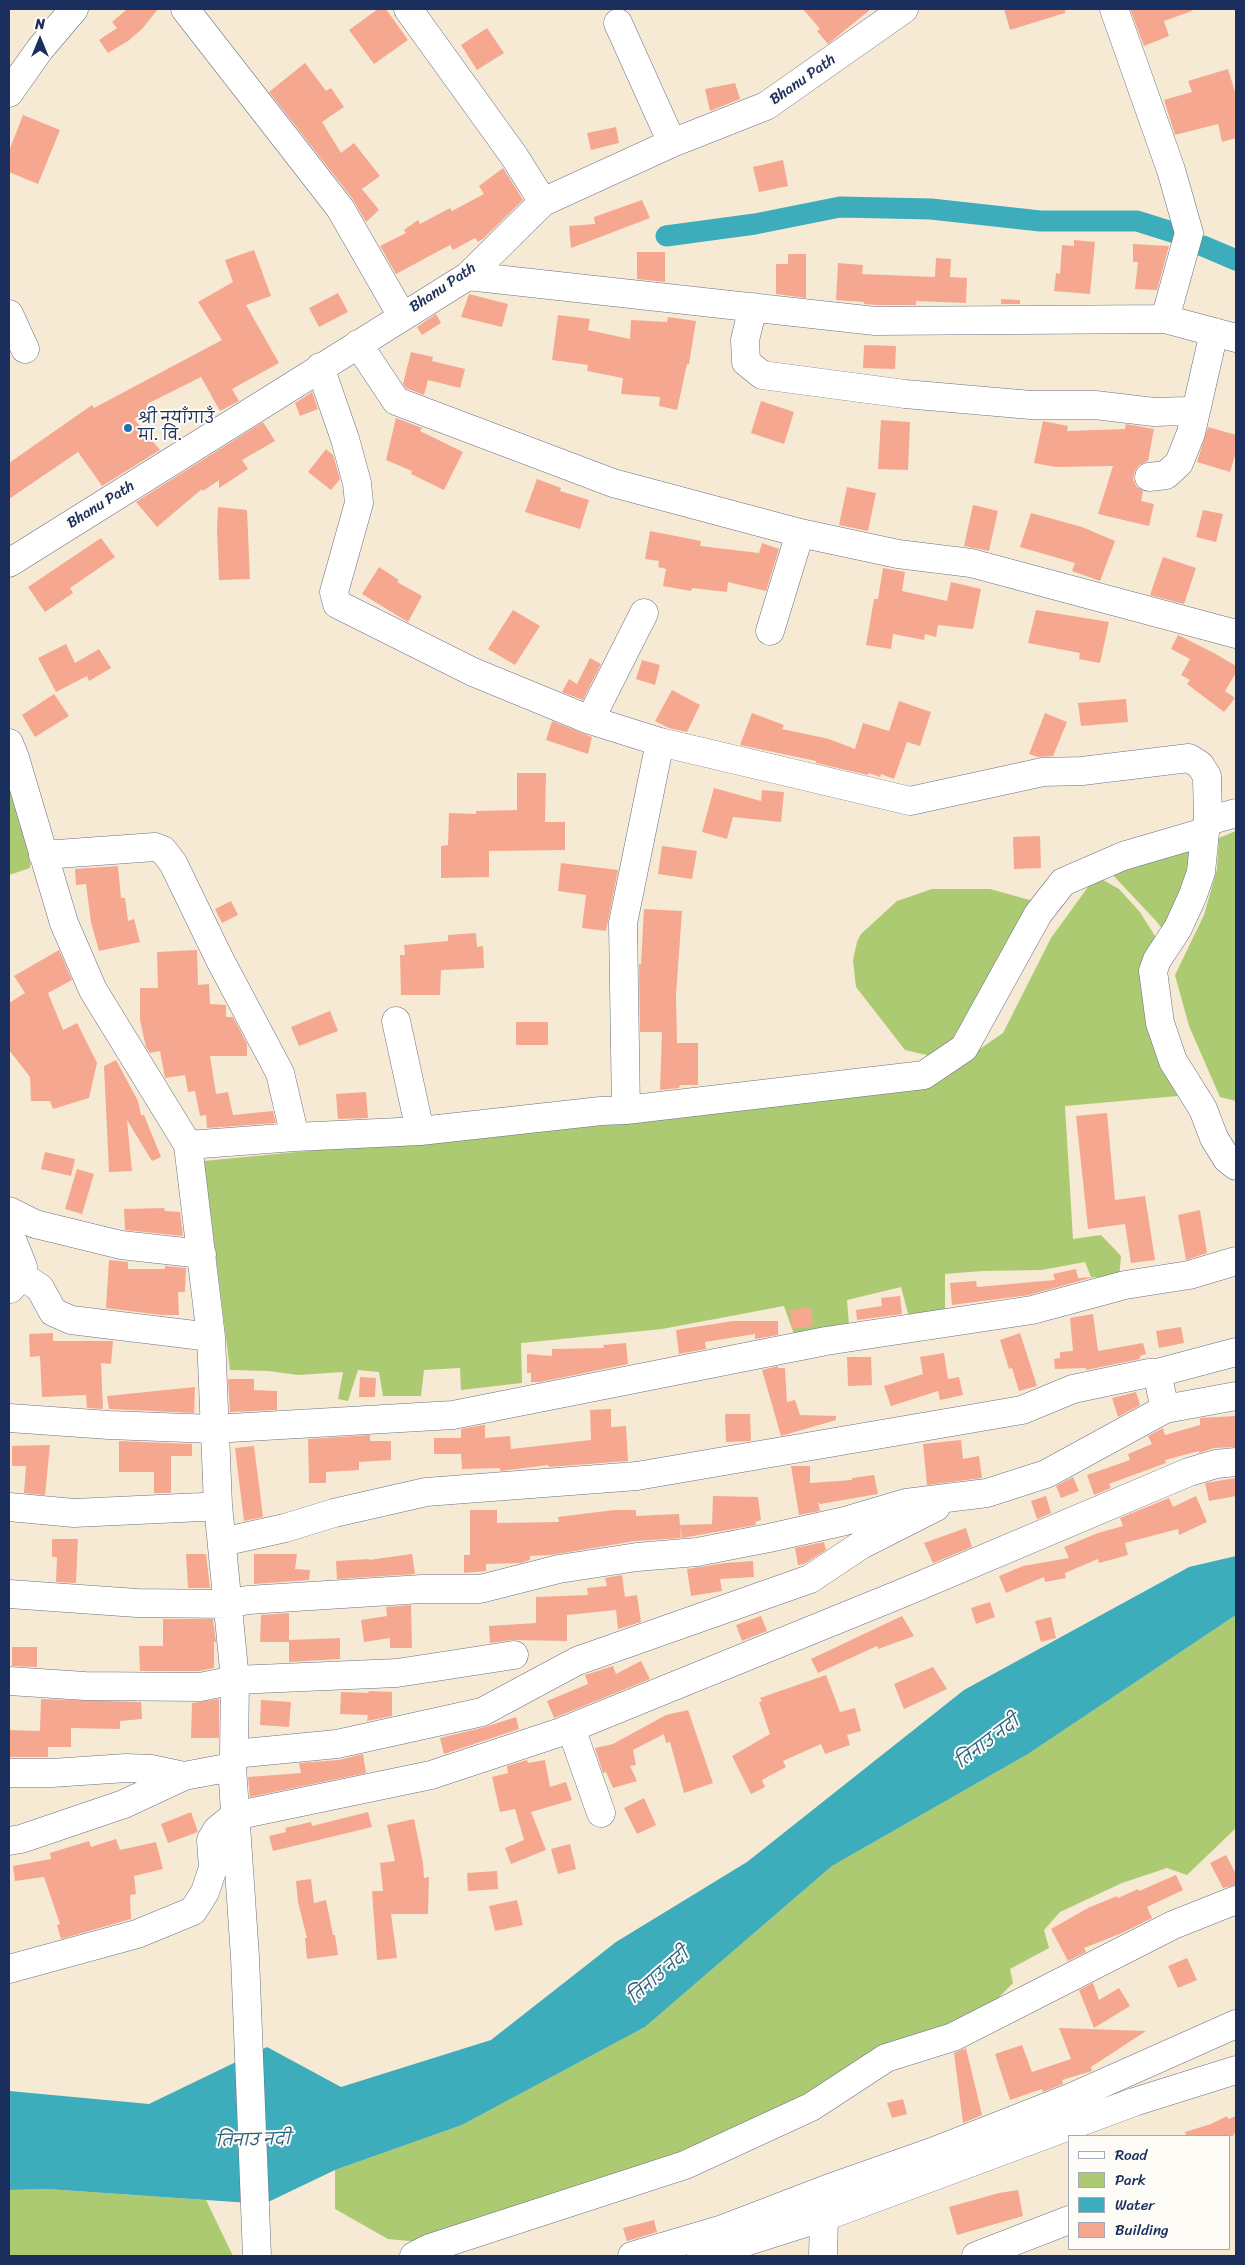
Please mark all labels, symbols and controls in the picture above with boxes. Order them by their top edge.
text: N [35,12,45,37]
north arrow [15,15,65,65]
street label: Bhanu Path [767,51,839,109]
street label: Bhanu Path [406,259,480,317]
place label: श्री नयाँगाउँ मा. वि. [138,410,214,445]
marker: श्री नयाँगाउँ मा. वि. [122,422,134,434]
street label: Bhanu Path [64,477,138,533]
water label: तिनाउ नदी [952,1713,1024,1773]
water label: तिनाउ नदी [625,1945,693,2009]
water label: तिनाउ नदी [215,2130,291,2152]
legend [1068,2135,1230,2250]
text: Road [1115,2142,1147,2168]
text: Park [1115,2167,1146,2193]
text: Water [1115,2192,1155,2218]
text: Building [1115,2217,1169,2243]

